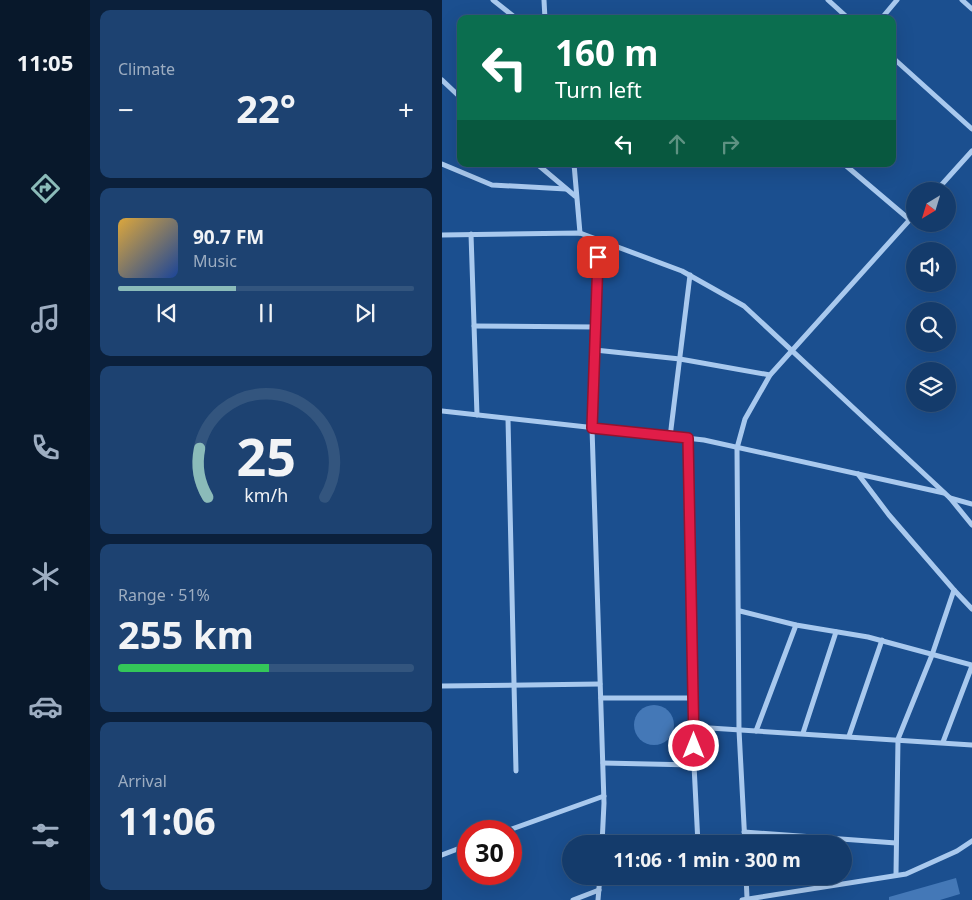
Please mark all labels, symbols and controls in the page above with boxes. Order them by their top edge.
text: 160 m [555,29,658,76]
icon: left [472,35,537,100]
text: 11:05 [17,47,73,77]
text: Climate [118,58,175,80]
text: Turn left [555,74,642,104]
text: 22° [236,82,296,134]
text: − [118,90,134,128]
text: + [398,90,414,128]
icon: left [610,130,638,158]
icon: ahead [663,130,691,158]
icon: right [716,130,744,158]
icon: directions [28,171,63,206]
north arrow [906,182,956,232]
map controls [906,182,956,412]
text: 90.7 FM [193,224,264,250]
pin [577,236,619,278]
button: sound [906,242,956,292]
icon: arrive [584,243,612,271]
text: Music [193,250,237,272]
icon: previous [153,299,181,327]
icon: pause [252,299,280,327]
icon: next [351,299,379,327]
icon: music [28,301,63,336]
button: search [906,302,956,352]
button: layers [906,362,956,412]
text: 25 [236,420,296,491]
icon: phone [28,430,63,465]
text: km/h [244,483,288,507]
icon: climate [28,559,63,594]
text: Range · 51% [118,584,210,606]
text: 255 km [118,608,254,660]
icon: car [28,689,63,724]
position arrow [667,719,719,771]
text: Arrival [118,770,167,792]
text: 11:06 [118,794,216,846]
icon: filters [28,818,63,853]
speed limit sign: 30 [457,820,522,885]
text: 11:06 · 1 min · 300 m [613,847,801,873]

